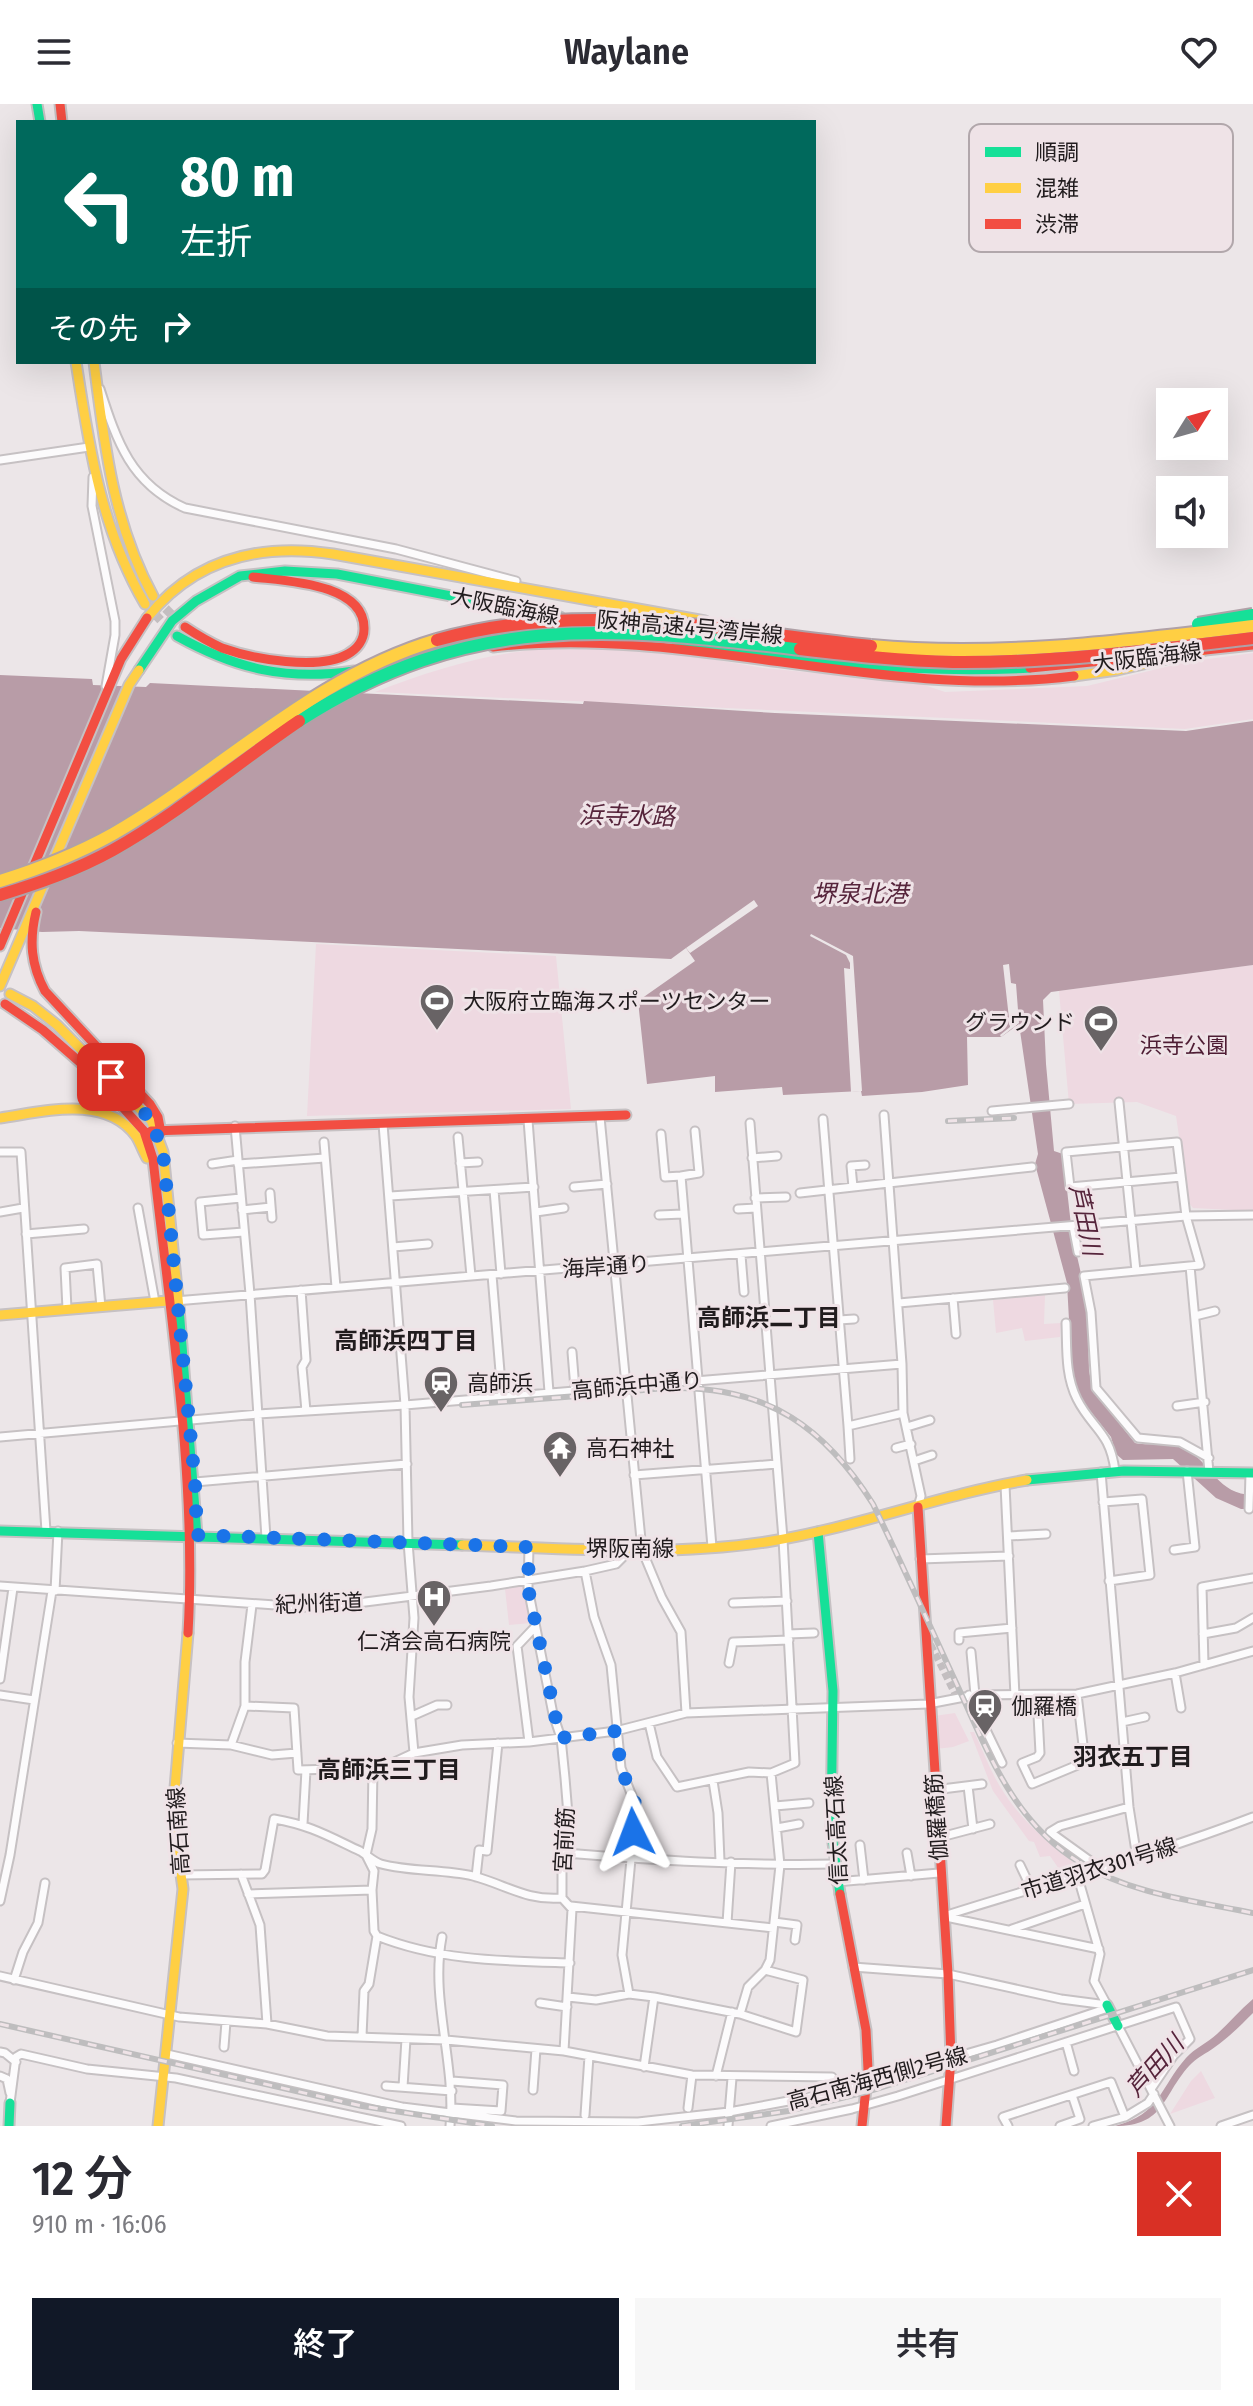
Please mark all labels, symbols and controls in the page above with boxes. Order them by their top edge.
icon: menu [32,30,76,74]
text: Waylane [564,30,689,74]
icon: heart [1177,30,1221,74]
legend [969,124,1233,252]
text: 順調 [1035,139,1079,166]
text: 80 m [180,144,295,211]
icon: left [48,152,152,256]
text: 混雑 [1035,175,1079,202]
text: 渋滞 [1035,211,1079,238]
text: 左折 [180,220,252,264]
icon: right [154,304,198,348]
text: その先 [48,311,138,347]
north arrow [1156,388,1228,460]
map controls [1156,388,1228,548]
button: sound [1156,476,1228,548]
street label: 大阪臨海線 [448,583,561,630]
street label: 阪神高速4号湾岸線 [596,606,784,649]
street label: 大阪臨海線 [1091,637,1203,678]
water label: 浜寺水路 [579,801,677,831]
water label: 堺泉北港 [812,880,911,908]
sports icon: 大阪府立臨海スポーツセンター [418,982,456,1032]
place label: 大阪府立臨海スポーツセンター [463,988,771,1015]
sports icon: グラウンド [1082,1003,1120,1053]
place label: グラウンド [965,1009,1075,1036]
park label: 浜寺公園 [1140,1032,1228,1059]
pin [77,1043,145,1111]
icon: arrive [89,1055,133,1099]
water label: 芦田川 [1064,1182,1107,1261]
street label: 海岸通り [561,1250,651,1283]
district label: 高師浜二丁目 [697,1304,841,1332]
district label: 高師浜四丁目 [334,1327,478,1355]
station icon: 高師浜 [422,1364,460,1414]
street label: 高師浜中通り [570,1366,704,1405]
place label: 高師浜 [467,1370,533,1397]
temple icon: 高石神社 [541,1429,579,1479]
place label: 高石神社 [586,1435,674,1462]
street label: 堺阪南線 [586,1535,674,1562]
hospital icon: 仁済会高石病院 [415,1578,453,1628]
street label: 紀州街道 [275,1588,363,1619]
place label: 仁済会高石病院 [357,1628,511,1655]
station icon: 伽羅橋 [966,1687,1004,1737]
place label: 伽羅橋 [1011,1693,1077,1720]
district label: 羽衣五丁目 [1073,1743,1193,1771]
district label: 高師浜三丁目 [317,1756,461,1784]
street label: 伽羅橋筋 [920,1772,953,1862]
street label: 信太高石線 [820,1774,853,1886]
street label: 高石南線 [162,1786,195,1876]
position arrow [591,1790,675,1874]
street label: 宮前筋 [549,1806,580,1874]
street label: 市道羽衣301号線 [1018,1832,1180,1905]
water label: 芦田川 [1121,2028,1192,2102]
street label: 高石南海西側2号線 [784,2041,970,2116]
text: 12 分 [32,2150,132,2208]
button: close [1137,2152,1221,2236]
text: 910 m · 16:06 [32,2209,167,2240]
button: 終了 [32,2298,619,2390]
button: 共有 [635,2298,1221,2390]

